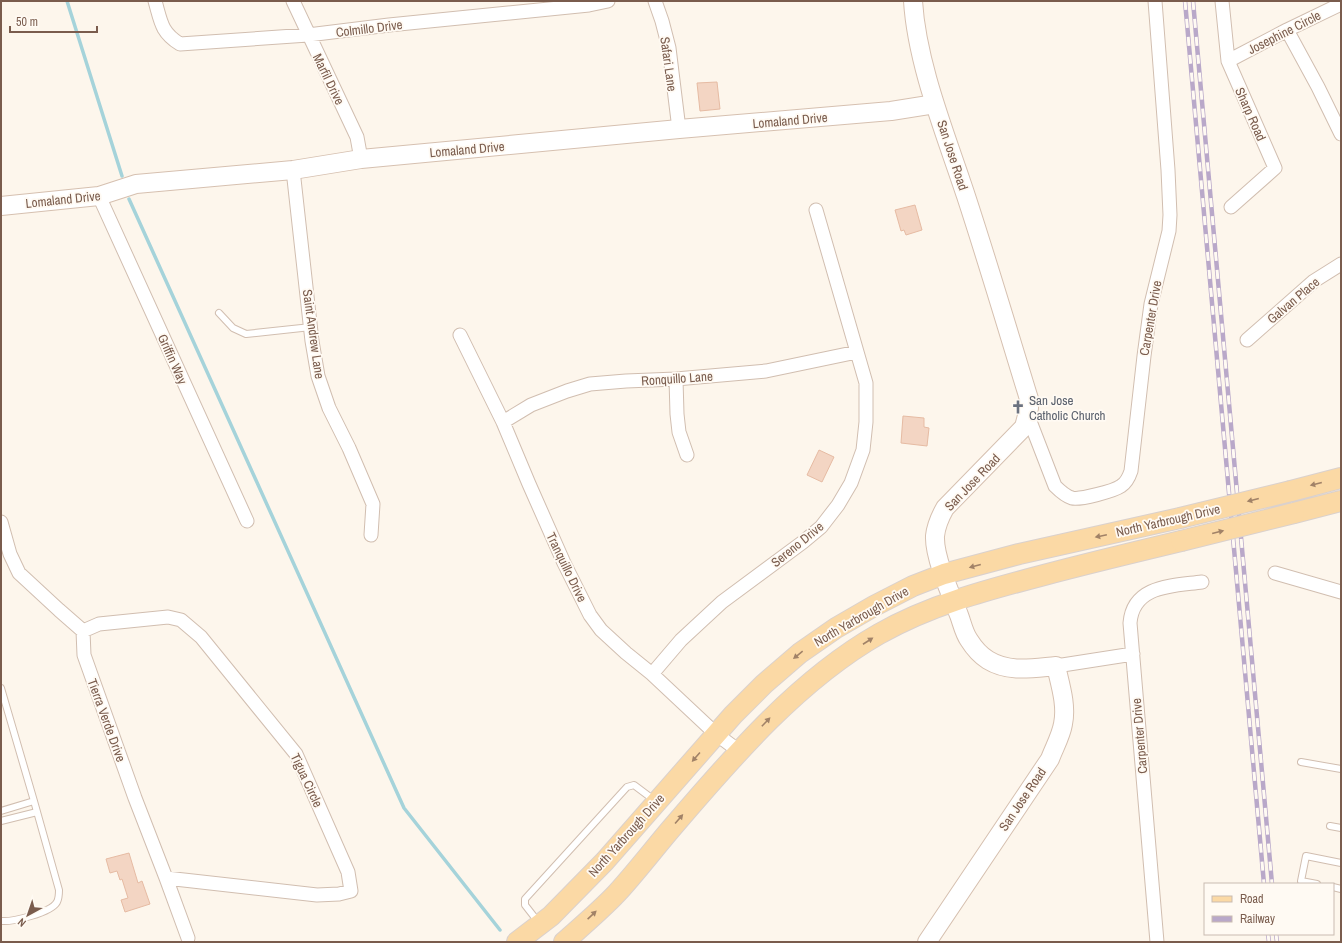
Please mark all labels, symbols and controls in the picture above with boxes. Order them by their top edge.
street label: Josephine Circle [1245,7,1324,58]
scale bar [10,8,97,34]
text: 50 m [16,14,38,30]
street label: Colmillo Drive [335,16,403,41]
street label: Safari Lane [656,36,681,93]
street label: Marfil Drive [309,51,348,108]
street label: Sharp Road [1231,85,1270,144]
street label: Lomaland Drive [752,109,828,132]
street label: San Jose Road [933,118,972,193]
street label: Lomaland Drive [429,138,505,161]
street label: Lomaland Drive [25,187,101,212]
street label: Galvan Place [1264,273,1323,327]
street label: Carpenter Drive [1136,279,1165,357]
street label: Saint Andrew Lane [299,288,328,380]
street label: Griffin Way [154,331,191,388]
street label: Ronquillo Lane [641,368,713,389]
place label: San Jose Catholic Church [1029,392,1105,424]
church icon: San Jose Catholic Church [1010,399,1026,415]
street label: San Jose Road [941,450,1004,514]
one-way arrow [1310,482,1322,488]
one-way arrow [1247,497,1259,503]
street label: North Yarbrough Drive [1114,500,1222,541]
street label: Sereno Drive [768,518,827,571]
one-way arrow [1212,528,1225,534]
street label: Tranquillo Drive [542,530,591,605]
one-way arrow [1095,533,1107,539]
one-way arrow [968,563,980,569]
street label: North Yarbrough Drive [811,582,912,650]
one-way arrow [862,638,874,645]
one-way arrow [792,651,803,660]
street label: Tierra Verde Drive [84,676,129,764]
street label: Carpenter Drive [1128,697,1151,774]
one-way arrow [762,717,771,727]
street label: Tigua Circle [287,750,326,810]
one-way arrow [691,752,700,762]
street label: San Jose Road [995,764,1050,834]
street label: North Yarbrough Drive [584,790,668,881]
one-way arrow [675,814,684,824]
legend [1204,883,1334,935]
text: Road [1240,891,1264,907]
north arrow [8,895,48,935]
one-way arrow [587,911,598,920]
text: Railway [1240,911,1275,927]
text: N [15,915,29,930]

